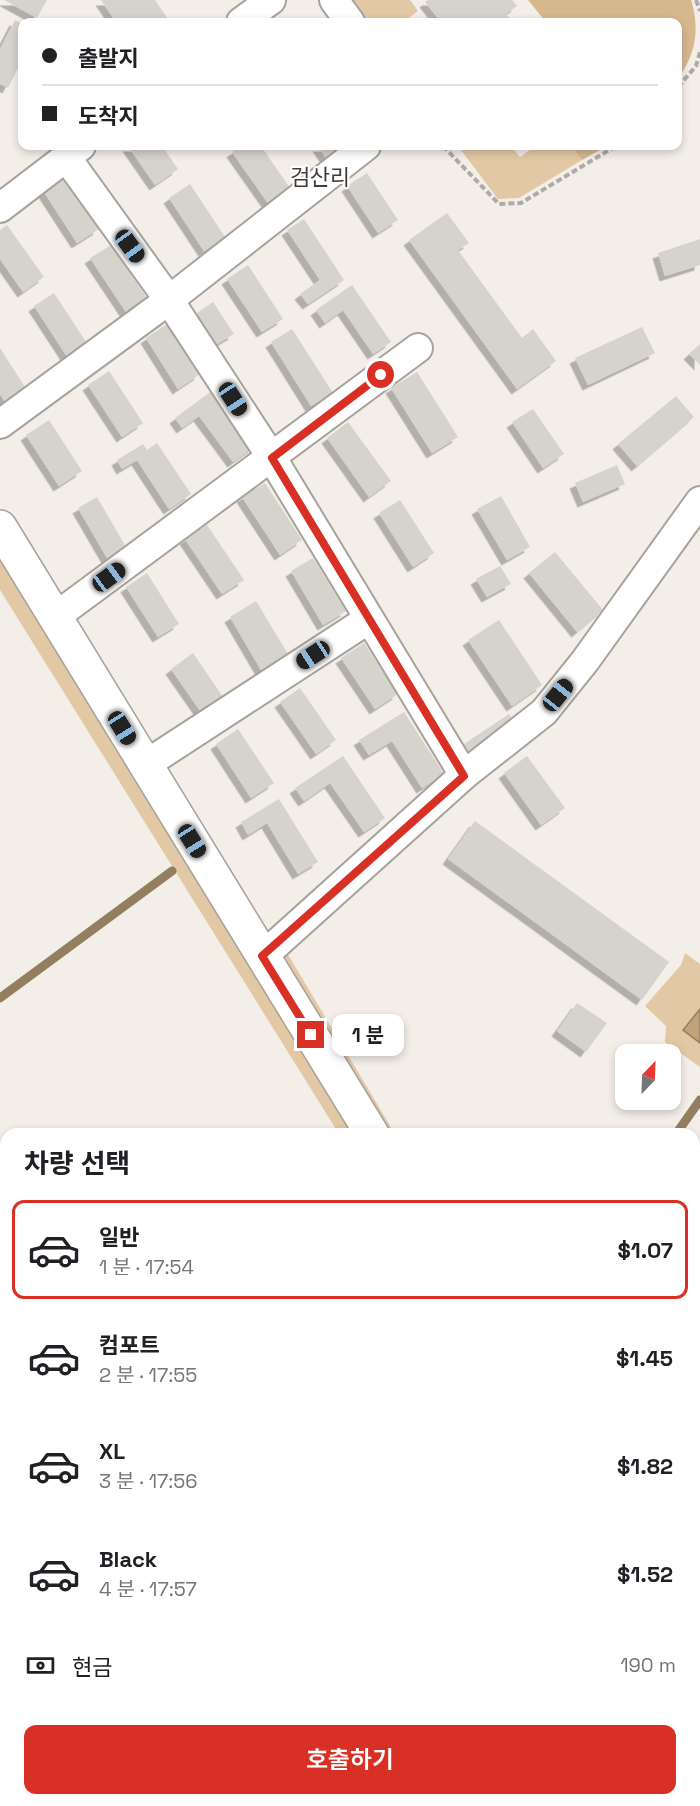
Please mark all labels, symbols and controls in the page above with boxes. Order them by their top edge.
text: 출발지 [78,44,139,72]
text: 도착지 [78,102,139,130]
district label: 검산리 [290,163,350,191]
car [112,226,148,266]
route start [367,361,394,388]
car [216,379,250,419]
car [89,559,129,595]
car [293,638,333,672]
car [540,675,576,715]
car [105,708,139,748]
car [175,821,209,861]
callout: 1 분 [332,1014,404,1056]
route end [297,1021,324,1048]
text: 1 분 [352,1022,384,1048]
north arrow [615,1044,681,1110]
map controls [615,1044,681,1110]
text: 차량 선택 [24,1146,130,1181]
icon: car [27,1223,81,1277]
text: 일반 [99,1223,139,1251]
text: $1.07 [617,1236,673,1264]
text: 1 분 · 17:54 [99,1254,194,1280]
icon: car [27,1331,81,1385]
text: 컴포트 [99,1331,160,1359]
text: $1.45 [616,1344,673,1372]
text: 2 분 · 17:55 [99,1362,197,1388]
text: XL [99,1437,125,1465]
icon: car [27,1439,81,1493]
text: $1.82 [617,1452,673,1480]
text: 3 분 · 17:56 [99,1468,198,1494]
text: Black [99,1545,157,1573]
icon: car [27,1547,81,1601]
text: $1.52 [617,1560,673,1588]
text: 4 분 · 17:57 [99,1576,197,1602]
icon: cash [24,1649,57,1682]
text: 190 m [620,1652,676,1678]
text: 현금 [72,1653,112,1681]
button: 호출하기 [24,1725,676,1794]

